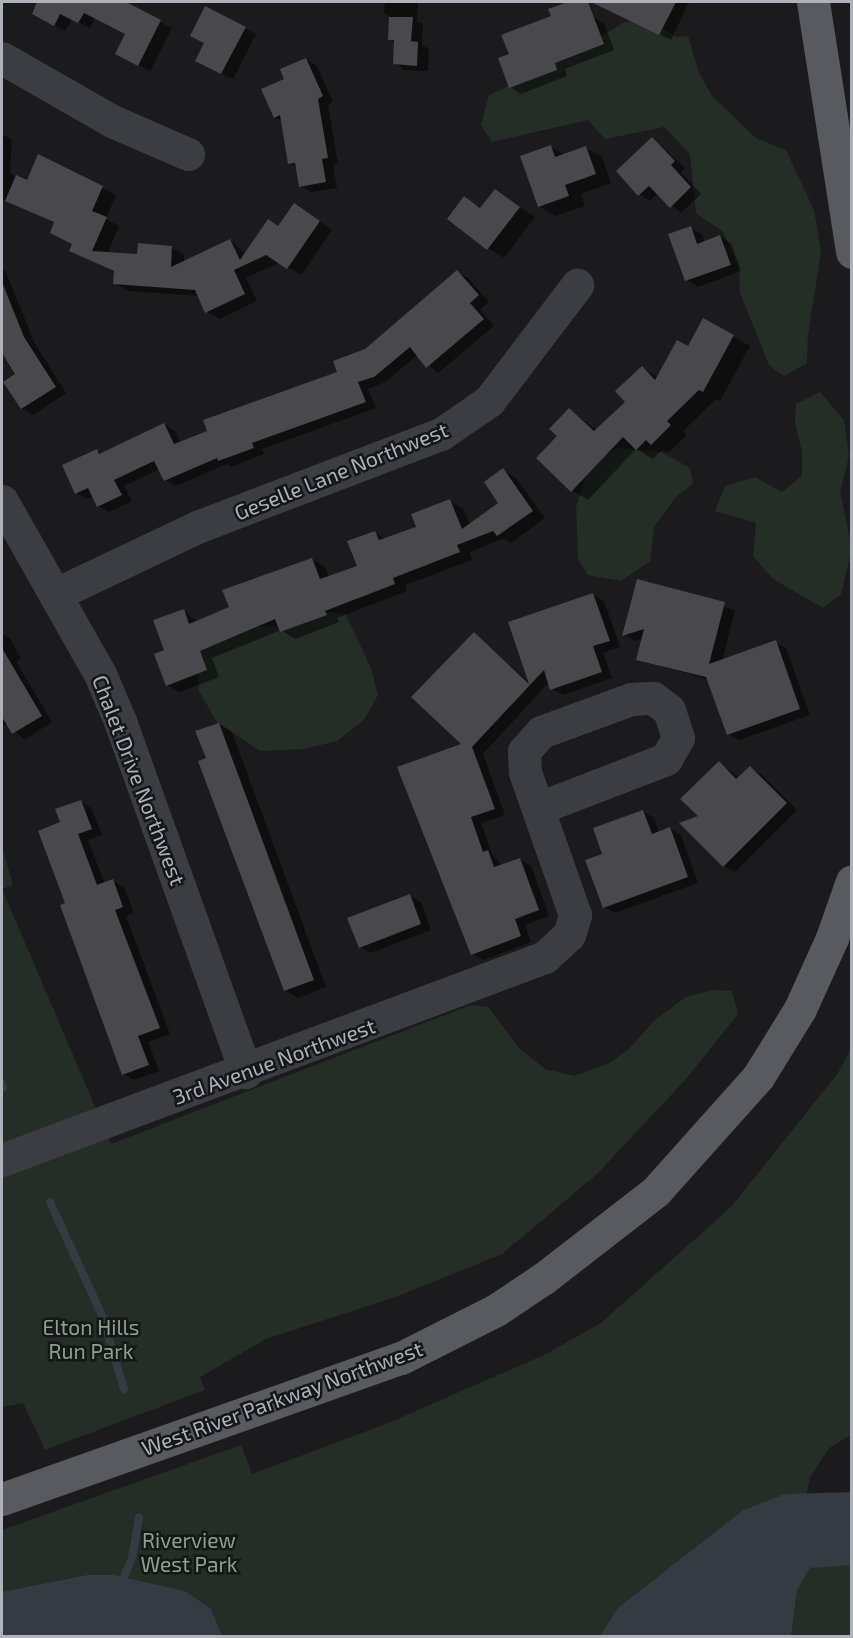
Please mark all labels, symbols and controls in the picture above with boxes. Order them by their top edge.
street label: Geselle Lane Northwest [231,417,451,525]
street label: Chalet Drive Northwest [87,671,191,889]
street label: 3rd Avenue Northwest [169,1013,379,1109]
park label: Elton Hills Run Park [42,1314,140,1364]
street label: West River Parkway Northwest [138,1335,426,1461]
park label: Riverview West Park [140,1527,238,1577]

